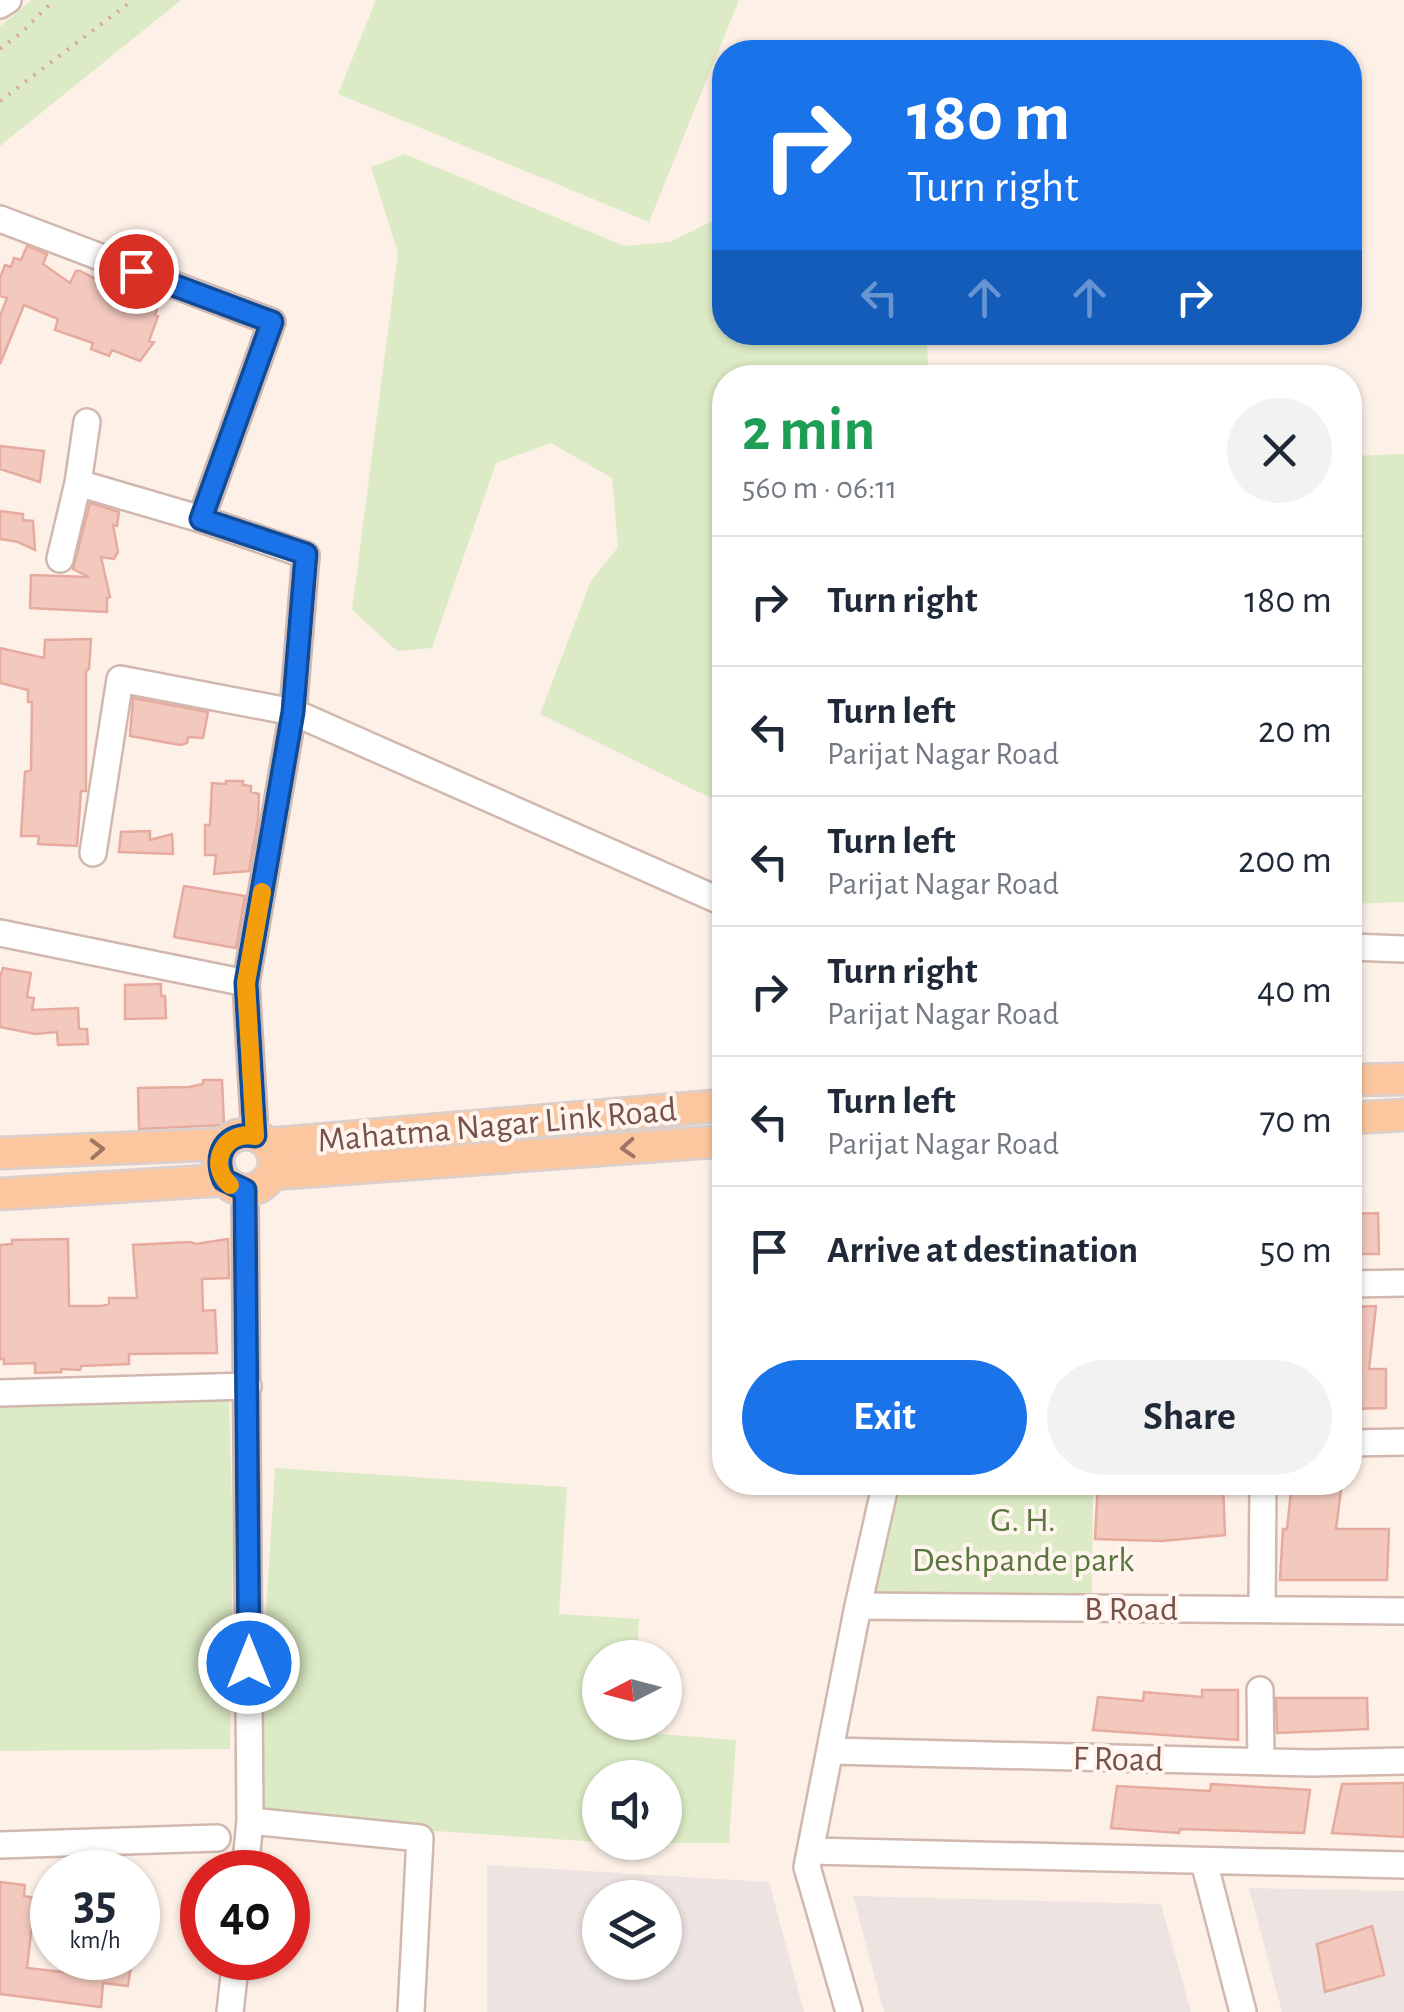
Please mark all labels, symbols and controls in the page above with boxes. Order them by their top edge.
icon: right [742,80,872,210]
text: 180 m [907,83,1070,153]
text: Turn right [907,165,1079,210]
pin [94,229,179,314]
icon: arrive [109,244,164,299]
icon: left [852,270,907,325]
icon: ahead [957,270,1012,325]
icon: ahead [1062,270,1117,325]
icon: right [1167,270,1222,325]
button: close [1227,398,1332,503]
text: 2 min [742,401,875,461]
text: 560 m · 06:11 [742,472,897,504]
icon: right [742,574,797,629]
text: Turn right [827,582,977,620]
text: 180 m [1244,582,1332,620]
text: Turn left [827,693,955,731]
icon: left [742,704,797,759]
text: 20 m [1258,712,1332,750]
text: Parijat Nagar Road [827,738,1059,770]
text: Turn left [827,823,955,861]
icon: left [742,834,797,889]
text: 200 m [1238,842,1332,880]
text: Parijat Nagar Road [827,868,1059,900]
text: Turn right [827,953,977,991]
icon: right [742,964,797,1019]
text: 40 m [1257,972,1332,1010]
text: Parijat Nagar Road [827,998,1059,1030]
text: Turn left [827,1083,955,1121]
street label: Mahatma Nagar Link Road [316,1092,678,1159]
icon: left [742,1094,797,1149]
text: 70 m [1259,1102,1332,1140]
text: Parijat Nagar Road [827,1128,1059,1160]
one-way arrow [619,1137,635,1158]
one-way arrow [90,1139,106,1160]
icon: arrive [742,1224,797,1279]
text: Arrive at destination [827,1232,1138,1270]
text: 50 m [1259,1232,1332,1270]
button: Exit [742,1360,1027,1475]
button: Share [1047,1360,1332,1475]
park label: G. H. Deshpande park [912,1503,1134,1578]
street label: B Road [1084,1592,1178,1627]
position arrow [197,1611,301,1715]
north arrow [582,1640,682,1740]
map controls [582,1640,682,1980]
street label: F Road [1072,1741,1164,1778]
button: sound [582,1760,682,1860]
speed limit sign: 40 [180,1850,310,1980]
text: 35 [73,1878,117,1928]
button: layers [582,1880,682,1980]
text: km/h [69,1928,121,1953]

